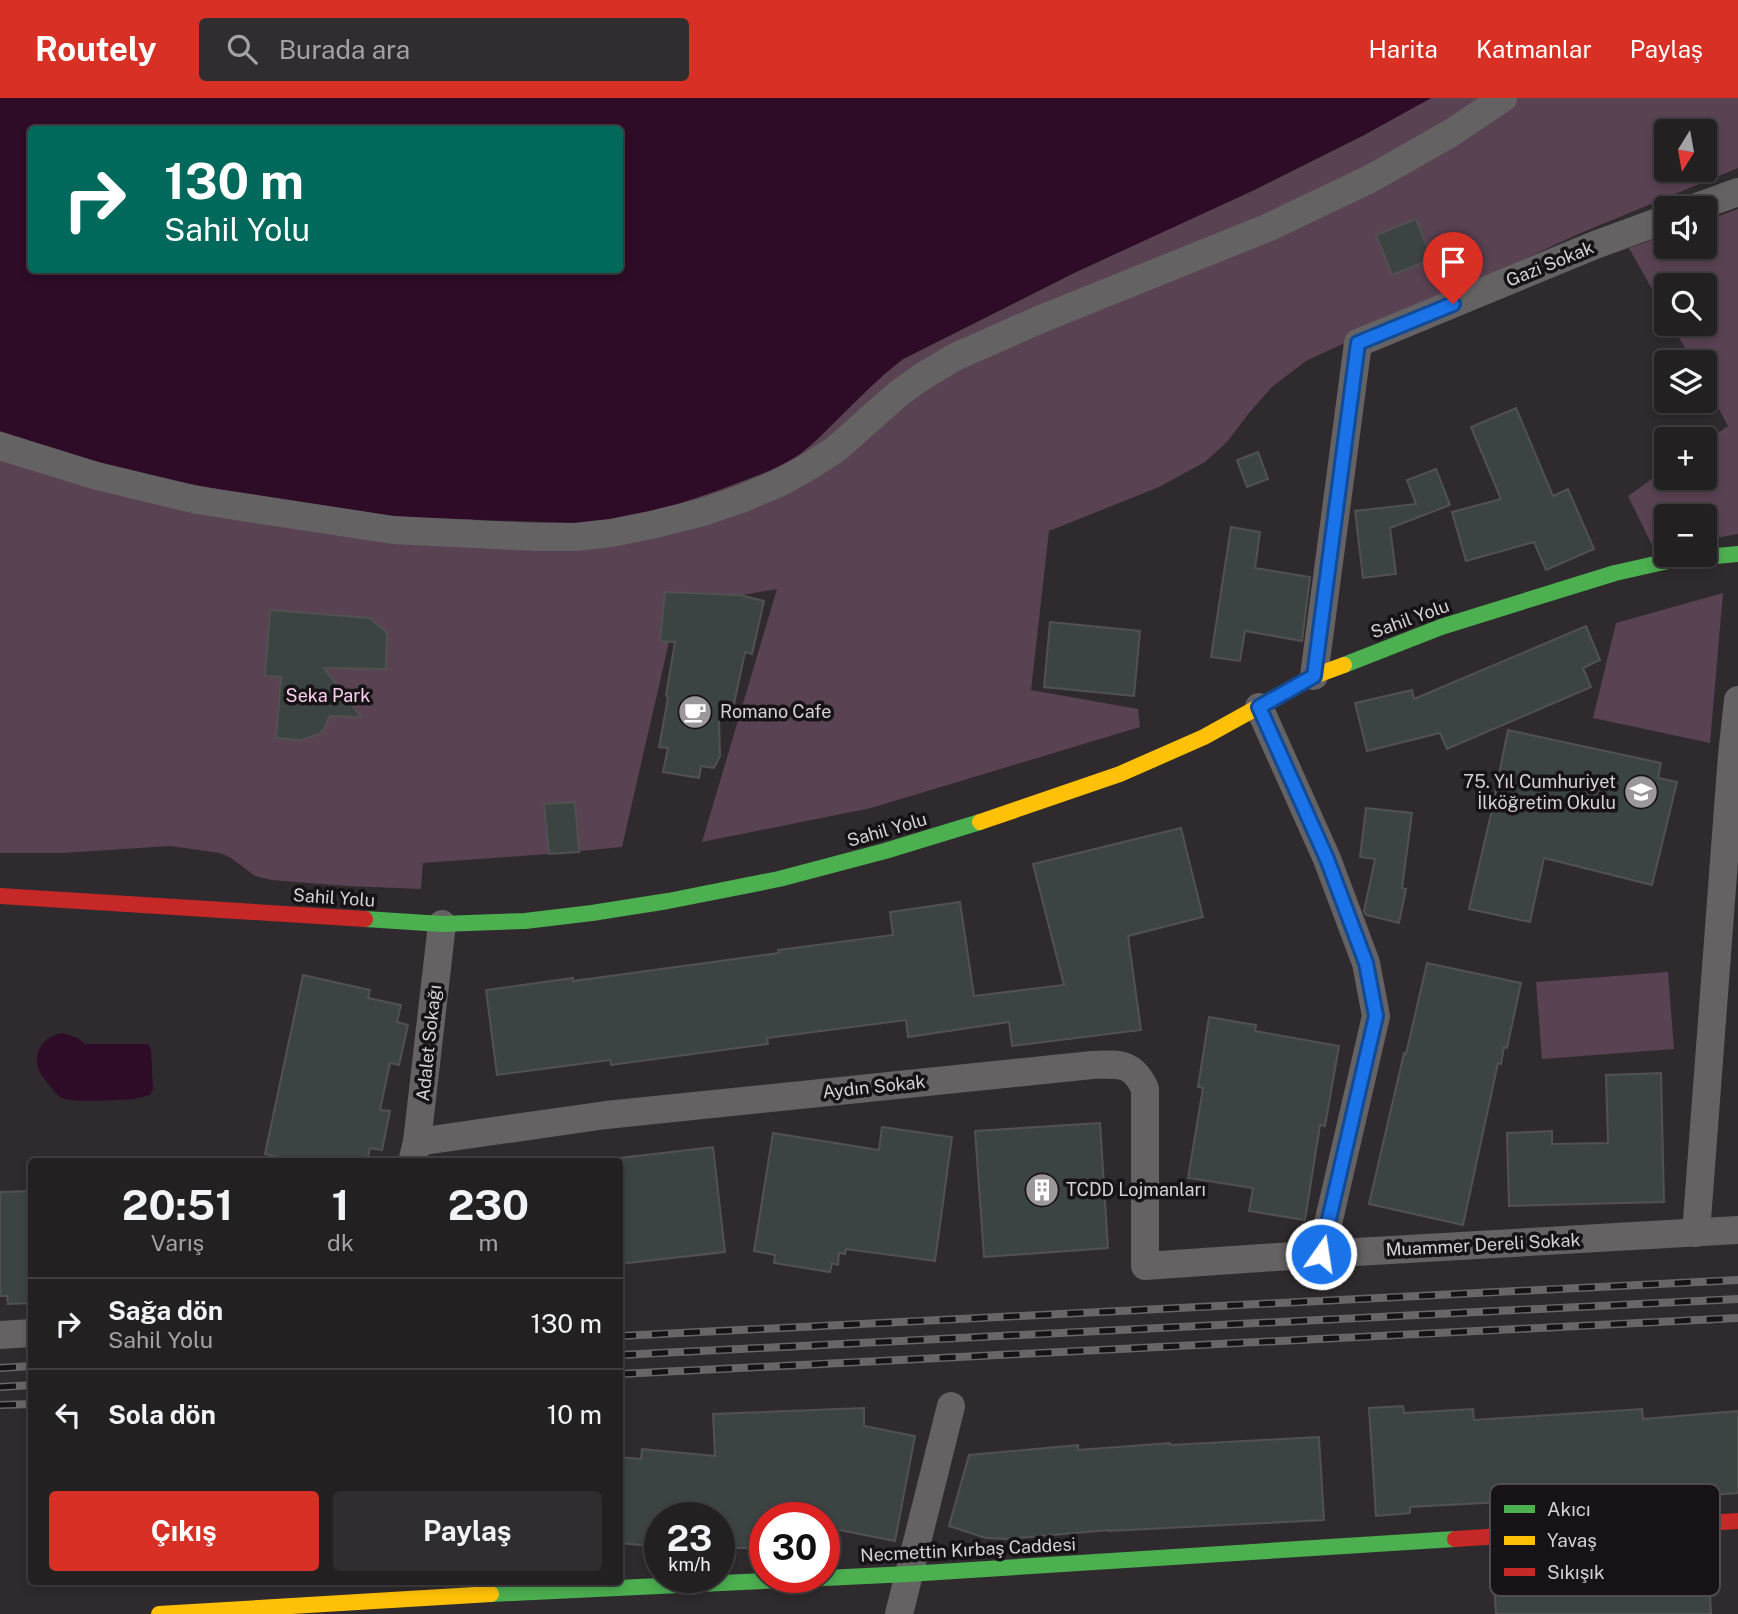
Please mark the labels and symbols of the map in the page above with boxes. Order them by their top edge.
north arrow [1654,119,1717,182]
pin [1423,232,1483,304]
street label: Gazi Sokak [1503,236,1597,291]
street label: Sahil Yolu [1368,595,1452,642]
park label: Seka Park [286,685,370,706]
cafe icon: Romano Cafe [676,693,714,731]
place label: Romano Cafe [720,701,832,722]
place label: 75. Yıl Cumhuriyet İlköğretim Okulu [1463,771,1616,813]
school or university icon: 75. Yıl Cumhuriyet İlköğretim Okulu [1622,773,1660,811]
street label: Sahil Yolu [844,808,929,851]
street label: Sahil Yolu [292,884,376,911]
street label: Adalet Sokağı [412,984,445,1102]
street label: Aydın Sokak [821,1071,926,1102]
building icon: TCDD Lojmanları [1023,1171,1061,1209]
place label: TCDD Lojmanları [1066,1179,1206,1200]
position arrow [1284,1217,1358,1291]
street label: Muammer Dereli Sokak [1385,1229,1581,1260]
legend [1490,1484,1720,1596]
text: Akıcı [1547,1498,1591,1520]
speed limit sign: 30 [749,1502,840,1593]
text: Yavaş [1547,1529,1597,1551]
street label: Necmettin Kırbaş Caddesi [860,1533,1076,1566]
text: Sıkışık [1547,1561,1605,1583]

